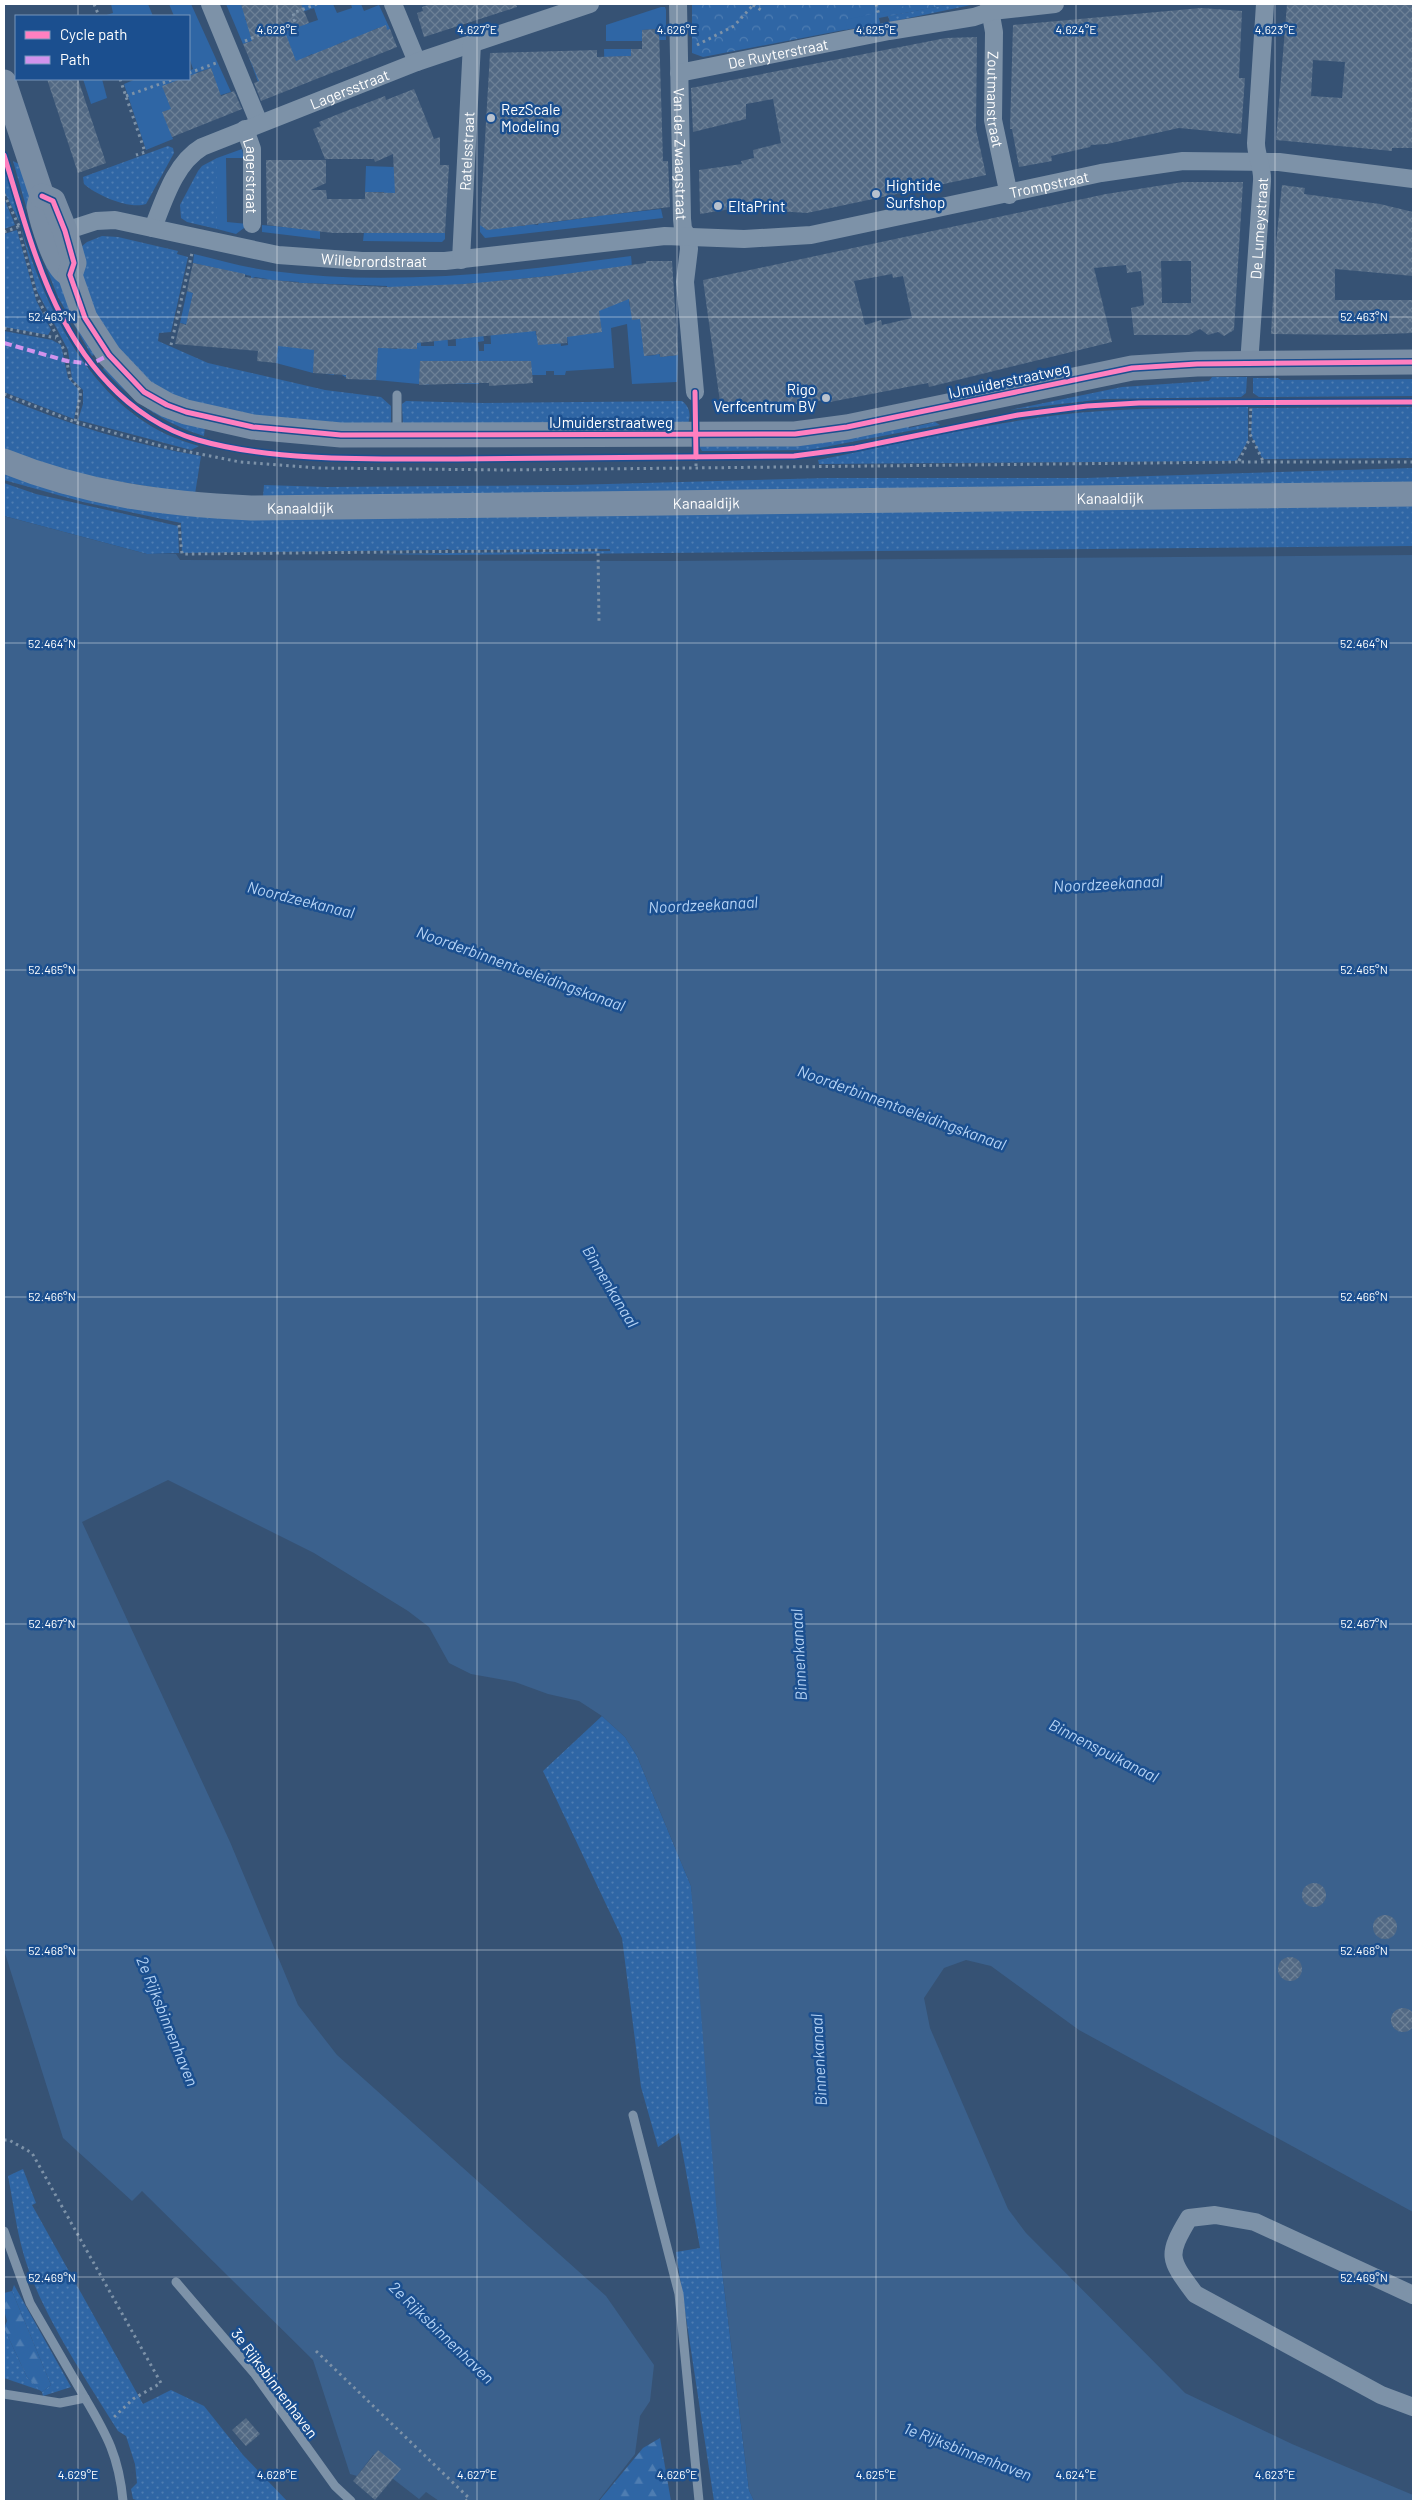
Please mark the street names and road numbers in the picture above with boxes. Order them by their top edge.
street label: De Ruyterstraat [726,34,830,72]
street label: Zoutmanstraat [984,51,1008,149]
street label: Lagersstraat [307,65,392,112]
street label: Van der Zwaagstraat [671,88,691,220]
street label: Ratelsstraat [456,111,478,191]
street label: Lagerstraat [240,135,261,214]
street label: Trompstraat [1008,167,1090,201]
street label: De Lumeystraat [1246,177,1271,280]
street label: Willebrordstraat [320,249,427,270]
street label: IJmuiderstraatweg [947,358,1071,402]
street label: IJmuiderstraatweg [549,413,673,431]
street label: Kanaaldijk [1077,488,1144,507]
street label: Kanaaldijk [673,493,740,512]
street label: Kanaaldijk [267,498,334,517]
street label: 3e Rijksbinnenhaven [228,2325,322,2441]

